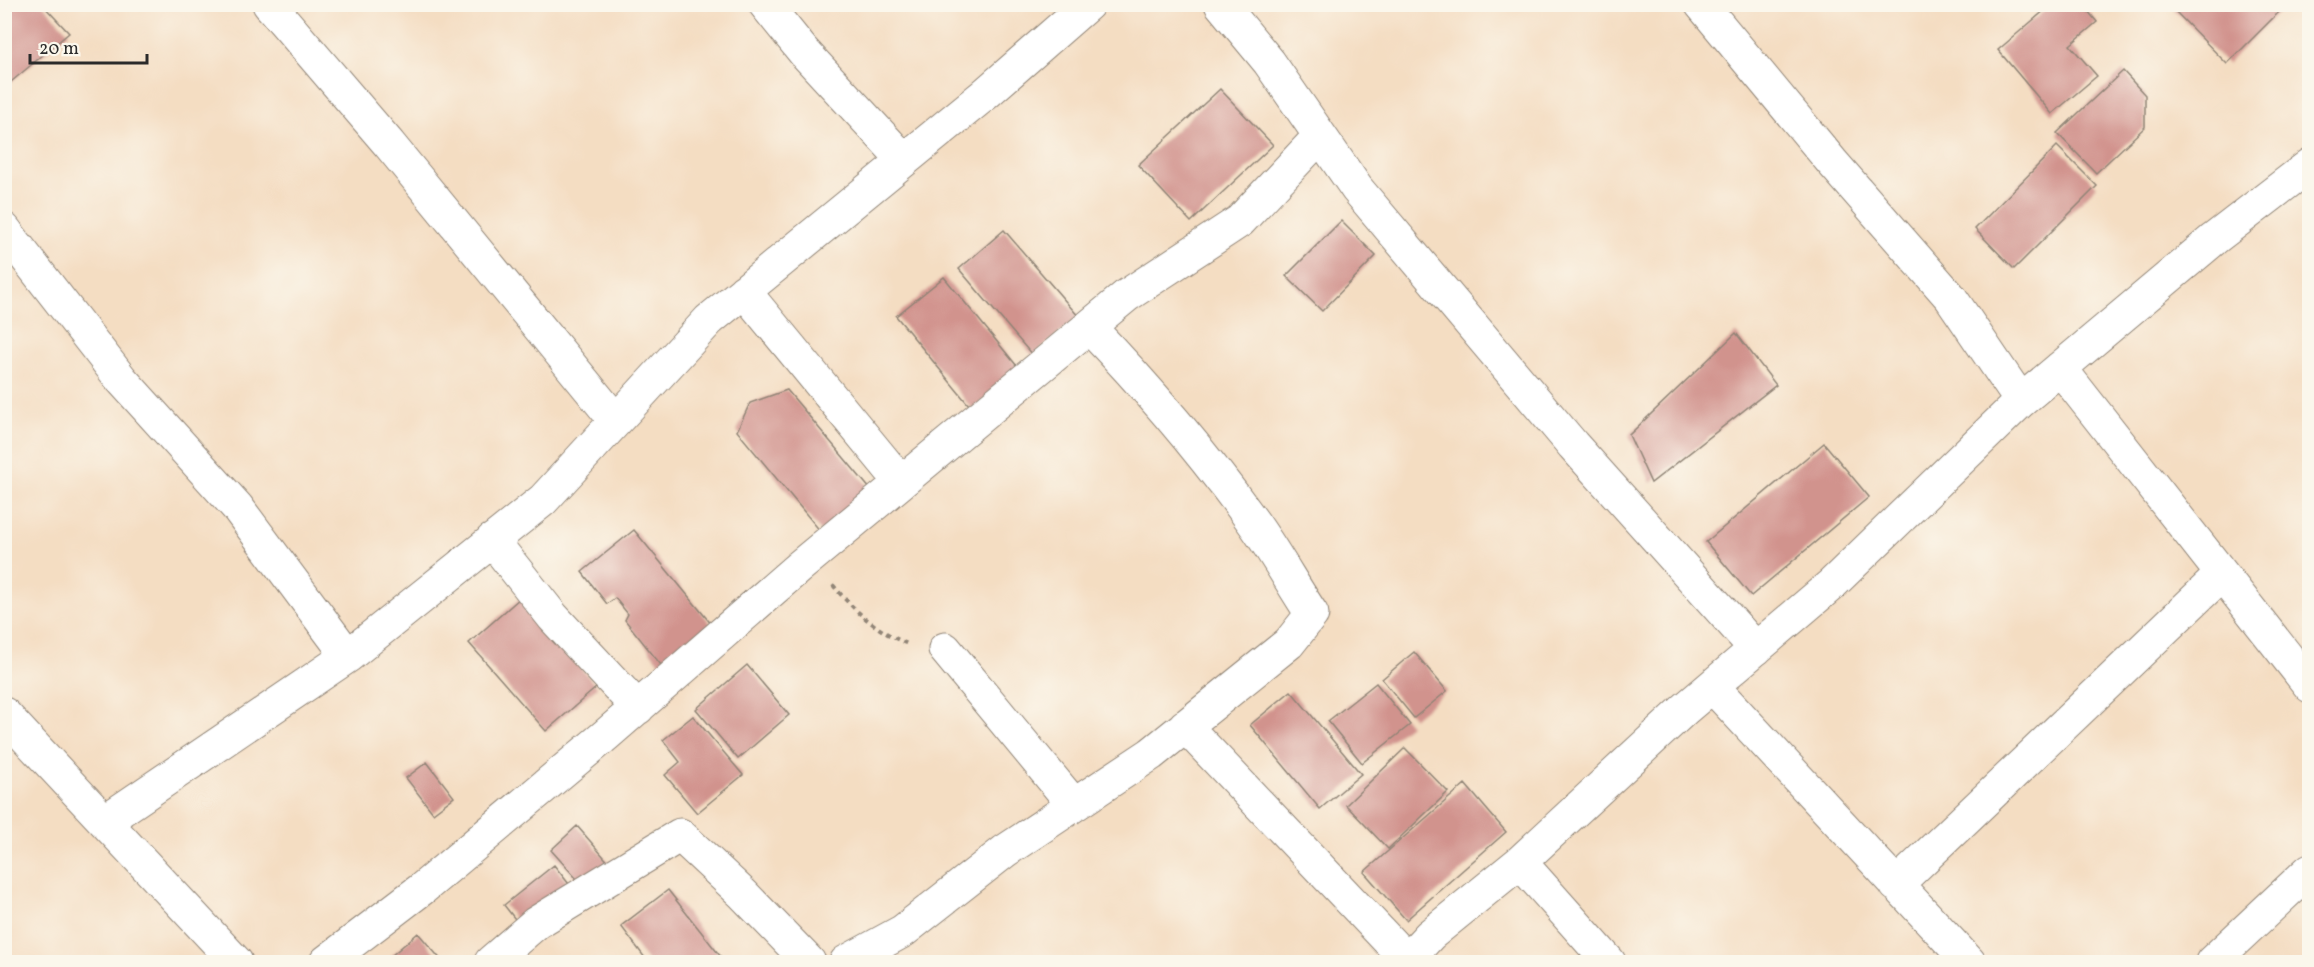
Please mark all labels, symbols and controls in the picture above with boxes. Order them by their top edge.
scale bar [30,27,147,65]
text: 20 m [39,37,79,62]

